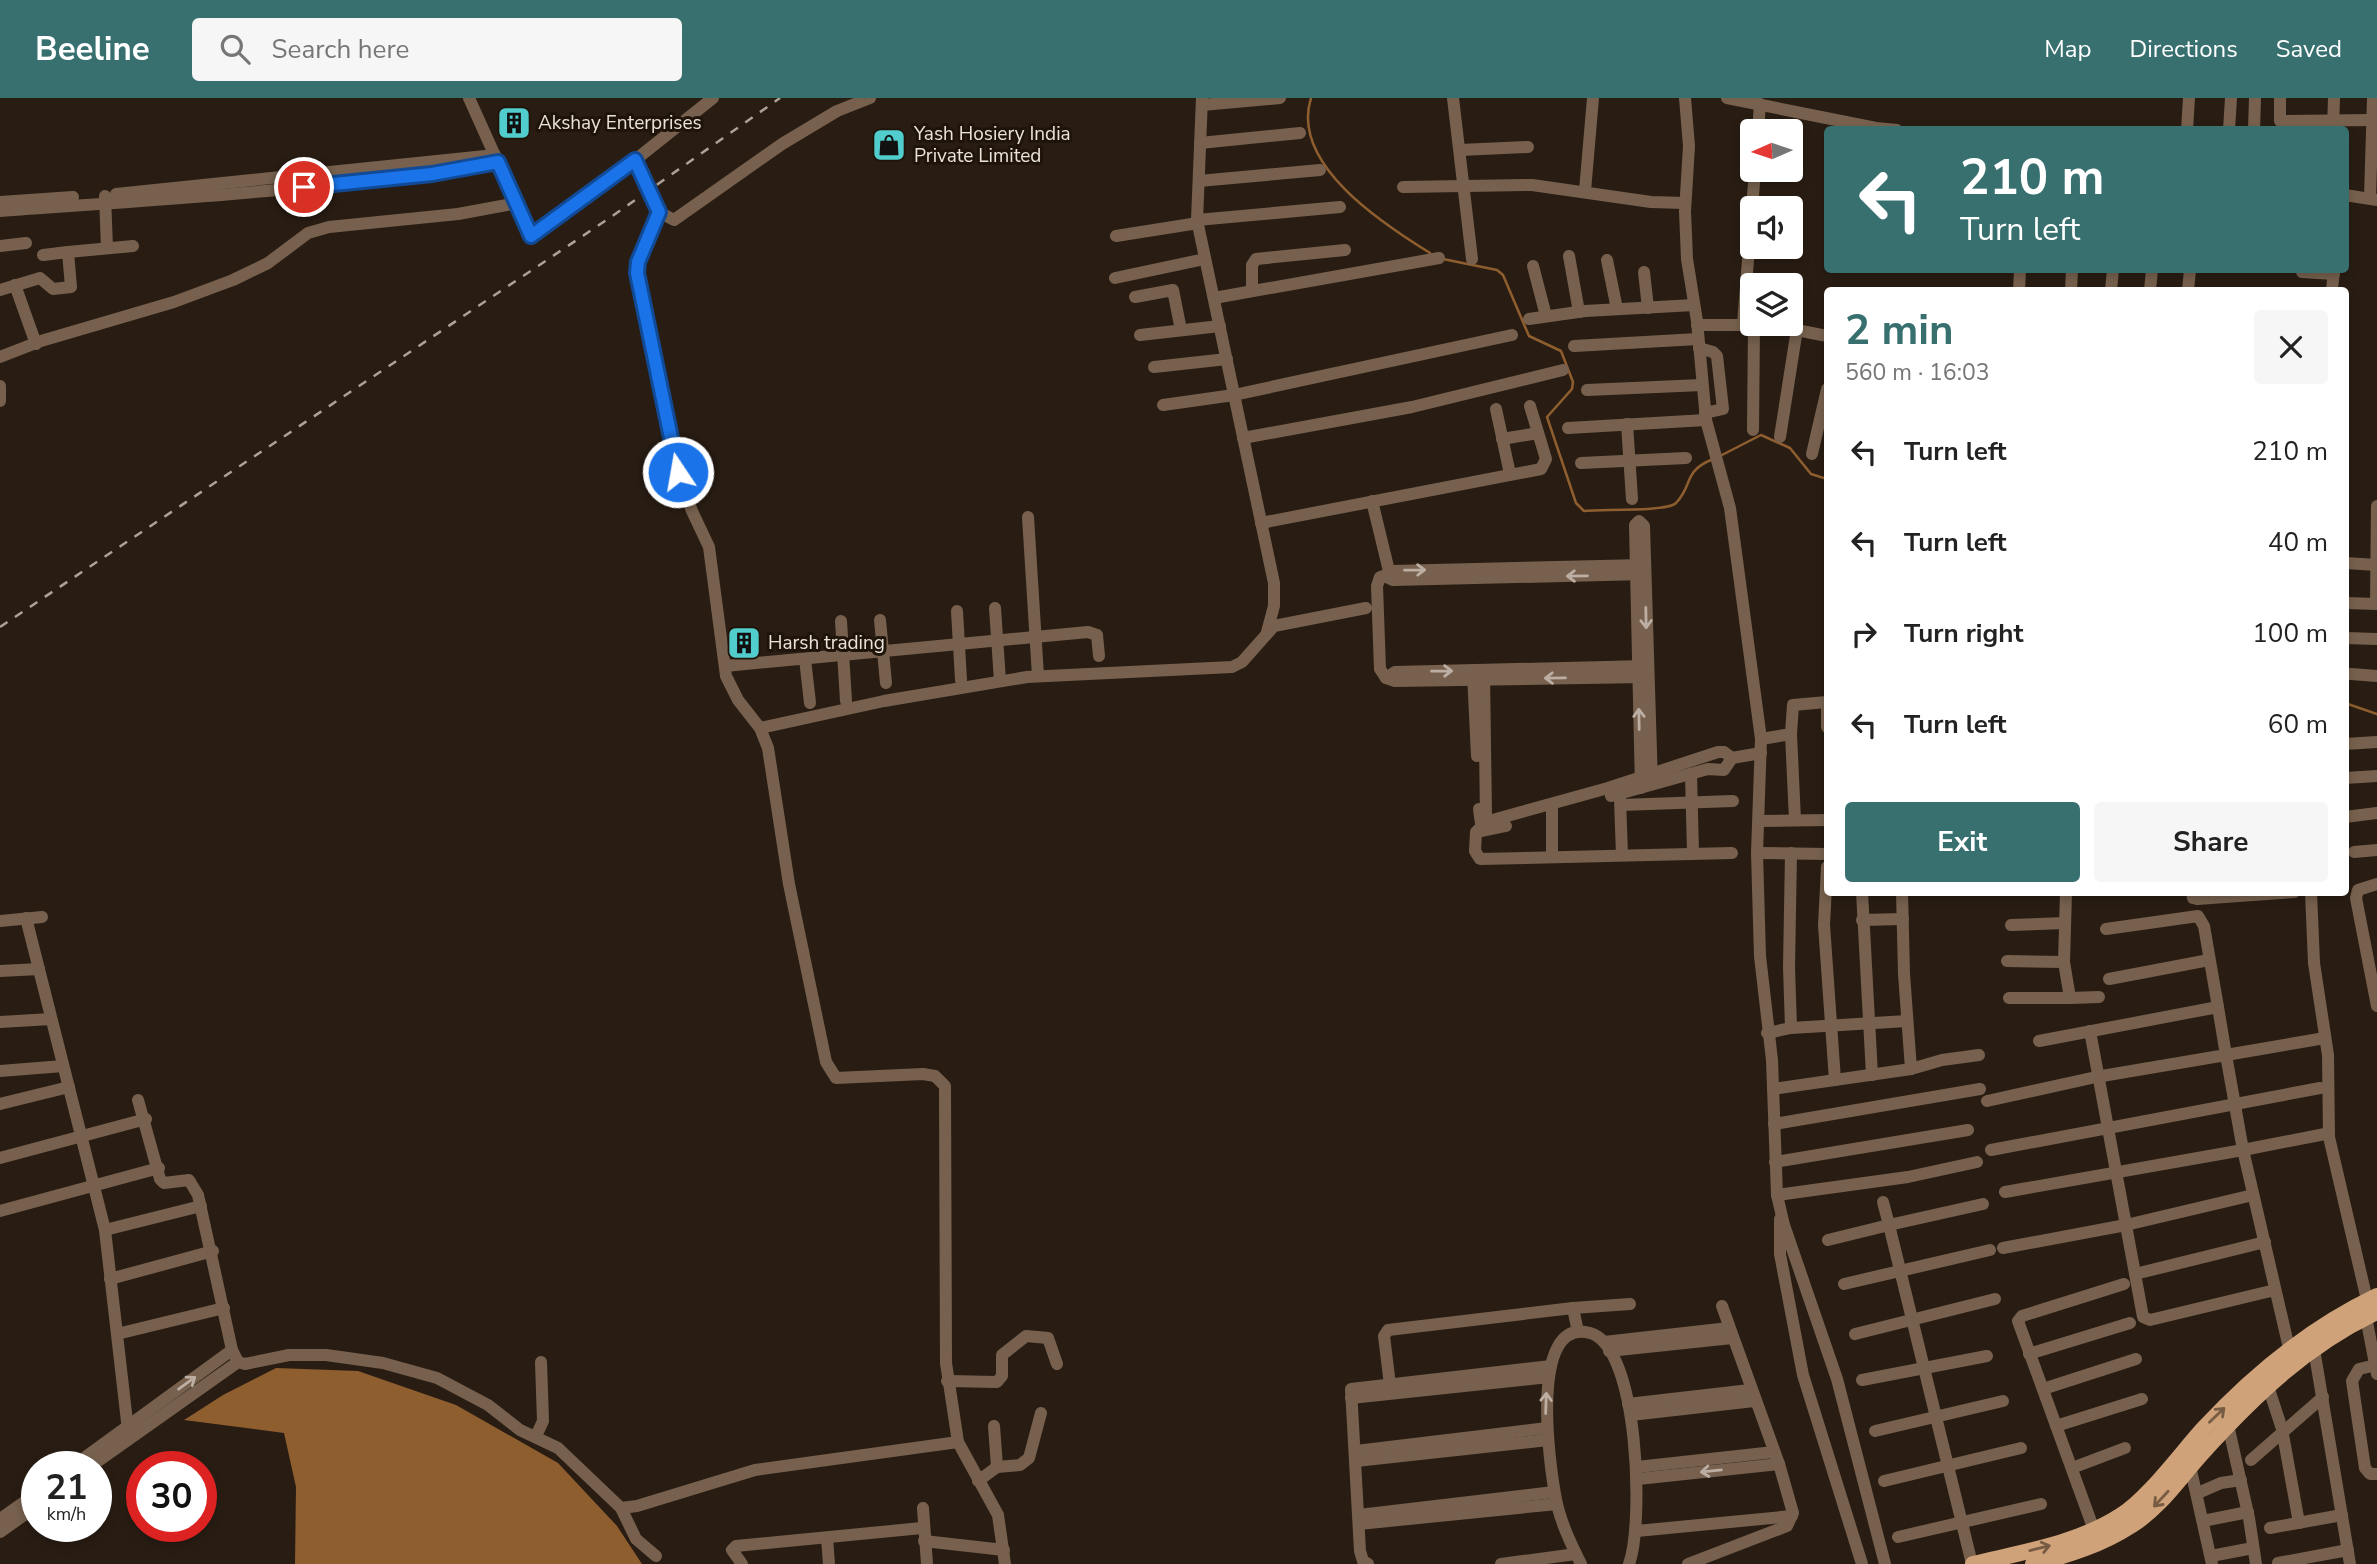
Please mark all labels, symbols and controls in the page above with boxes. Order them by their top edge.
search box [192,18,682,81]
text: Beeline [35,27,150,72]
icon: search [216,30,254,68]
text: Search here [272,32,409,67]
text: Map [2044,33,2091,65]
text: Directions [2129,33,2238,65]
text: Saved [2276,33,2342,65]
building icon: Akshay Enterprises [495,104,533,142]
place label: Akshay Enterprises [538,110,702,136]
north arrow [1740,119,1802,182]
map controls [1740,119,1803,336]
place label: Yash Hosiery India Private Limited [913,121,1071,169]
shop icon: Yash Hosiery India Private Limited [870,126,908,164]
text: 210 m [1960,144,2104,211]
icon: left [1845,154,1936,245]
pin [274,157,334,217]
icon: arrive [285,168,323,206]
button: sound [1740,196,1803,259]
text: Turn left [1960,208,2080,251]
button: layers [1740,273,1803,336]
text: 2 min [1845,302,1954,359]
button: close [2254,310,2328,384]
text: 560 m · 16:03 [1845,357,1990,388]
icon: left [1845,433,1883,471]
text: Turn left [1904,434,2007,469]
text: 210 m [2252,434,2328,469]
position arrow [641,435,715,509]
icon: left [1845,524,1883,562]
text: Turn left [1904,525,2007,560]
text: 40 m [2268,525,2328,560]
one-way arrow [1404,564,1427,577]
one-way arrow [1565,569,1588,582]
one-way arrow [1639,606,1653,629]
icon: right [1845,615,1883,653]
text: Turn right [1904,616,2023,651]
text: 100 m [2252,616,2328,651]
building icon: Harsh trading [725,624,763,662]
place label: Harsh trading [768,630,885,656]
one-way arrow [1430,665,1453,678]
one-way arrow [1543,671,1566,685]
icon: left [1845,706,1883,744]
text: Turn left [1904,707,2007,742]
text: 60 m [2268,707,2328,742]
one-way arrow [1632,708,1646,731]
button: Exit [1845,802,2080,882]
button: Share [2094,802,2328,882]
one-way arrow [177,1376,196,1390]
one-way arrow [1540,1392,1553,1415]
one-way arrow [2208,1406,2225,1423]
speed limit sign: 30 [126,1451,217,1542]
text: 21 [45,1464,88,1511]
one-way arrow [1700,1465,1723,1478]
one-way arrow [2153,1490,2169,1508]
text: km/h [47,1502,86,1526]
one-way arrow [2028,1541,2050,1554]

